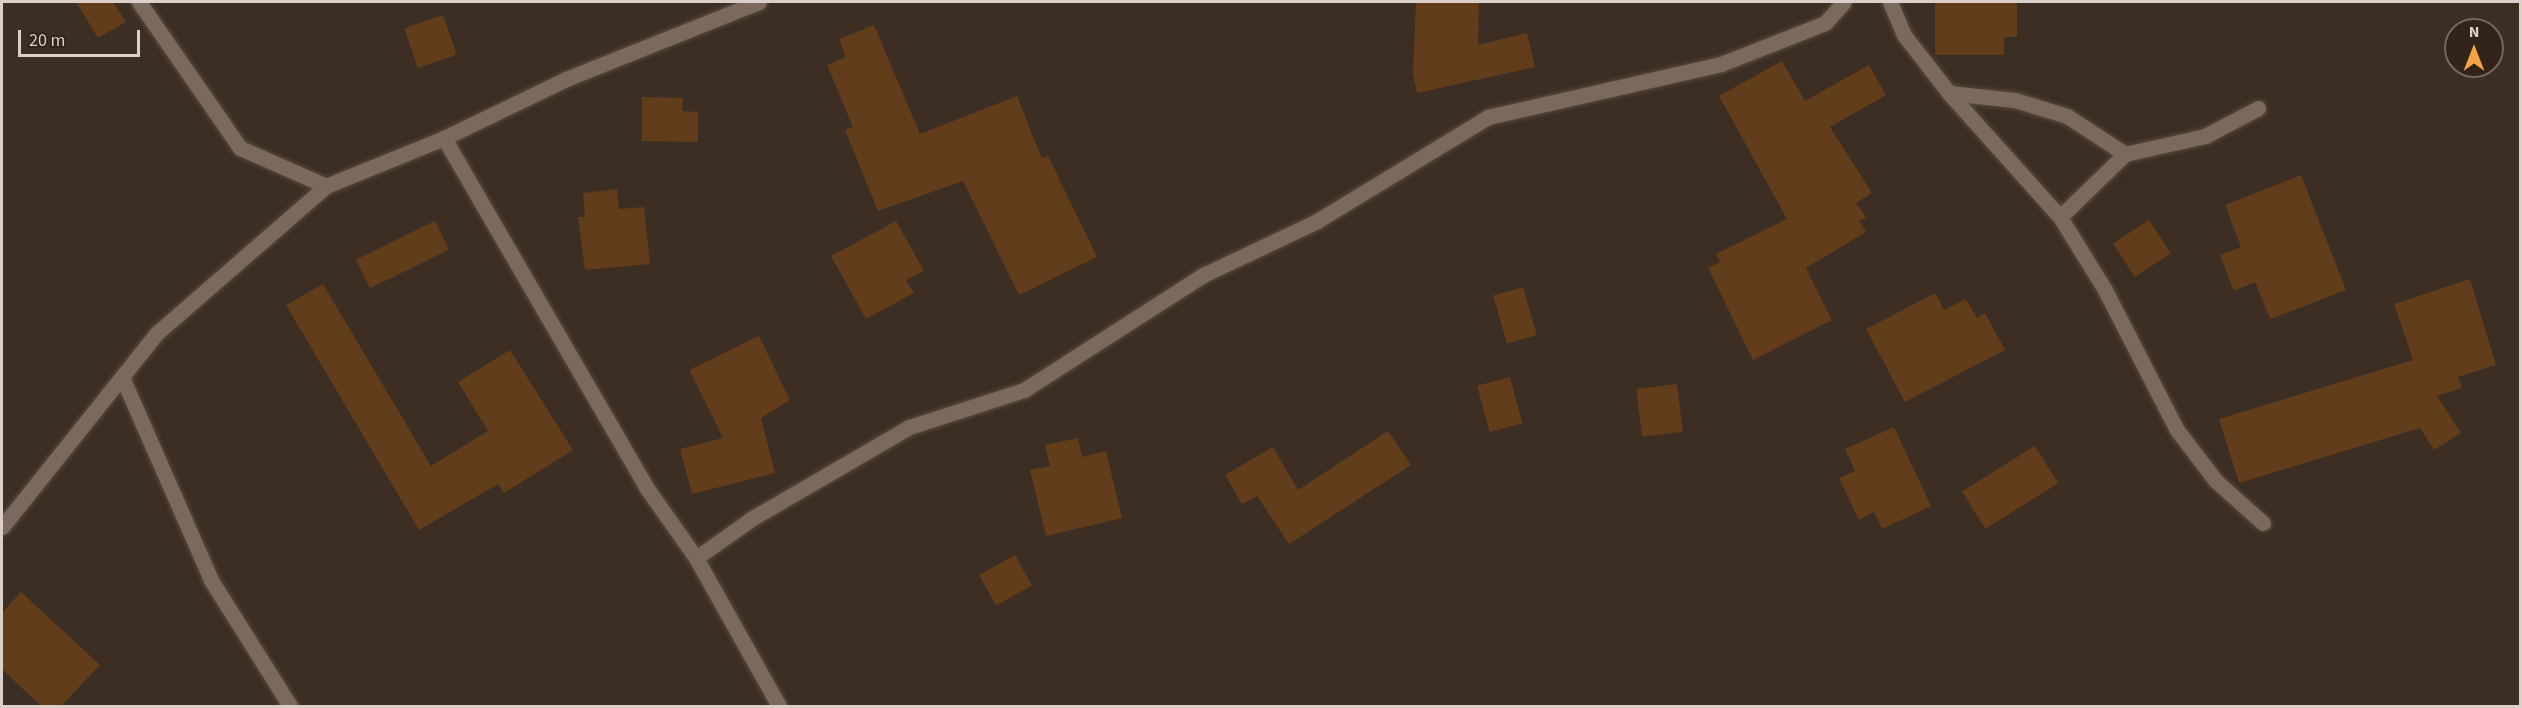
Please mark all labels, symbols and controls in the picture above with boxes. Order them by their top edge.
scale bar [21,18,142,56]
north arrow [2444,18,2504,78]
text: N [2469,21,2479,43]
text: 20 m [29,28,65,53]

